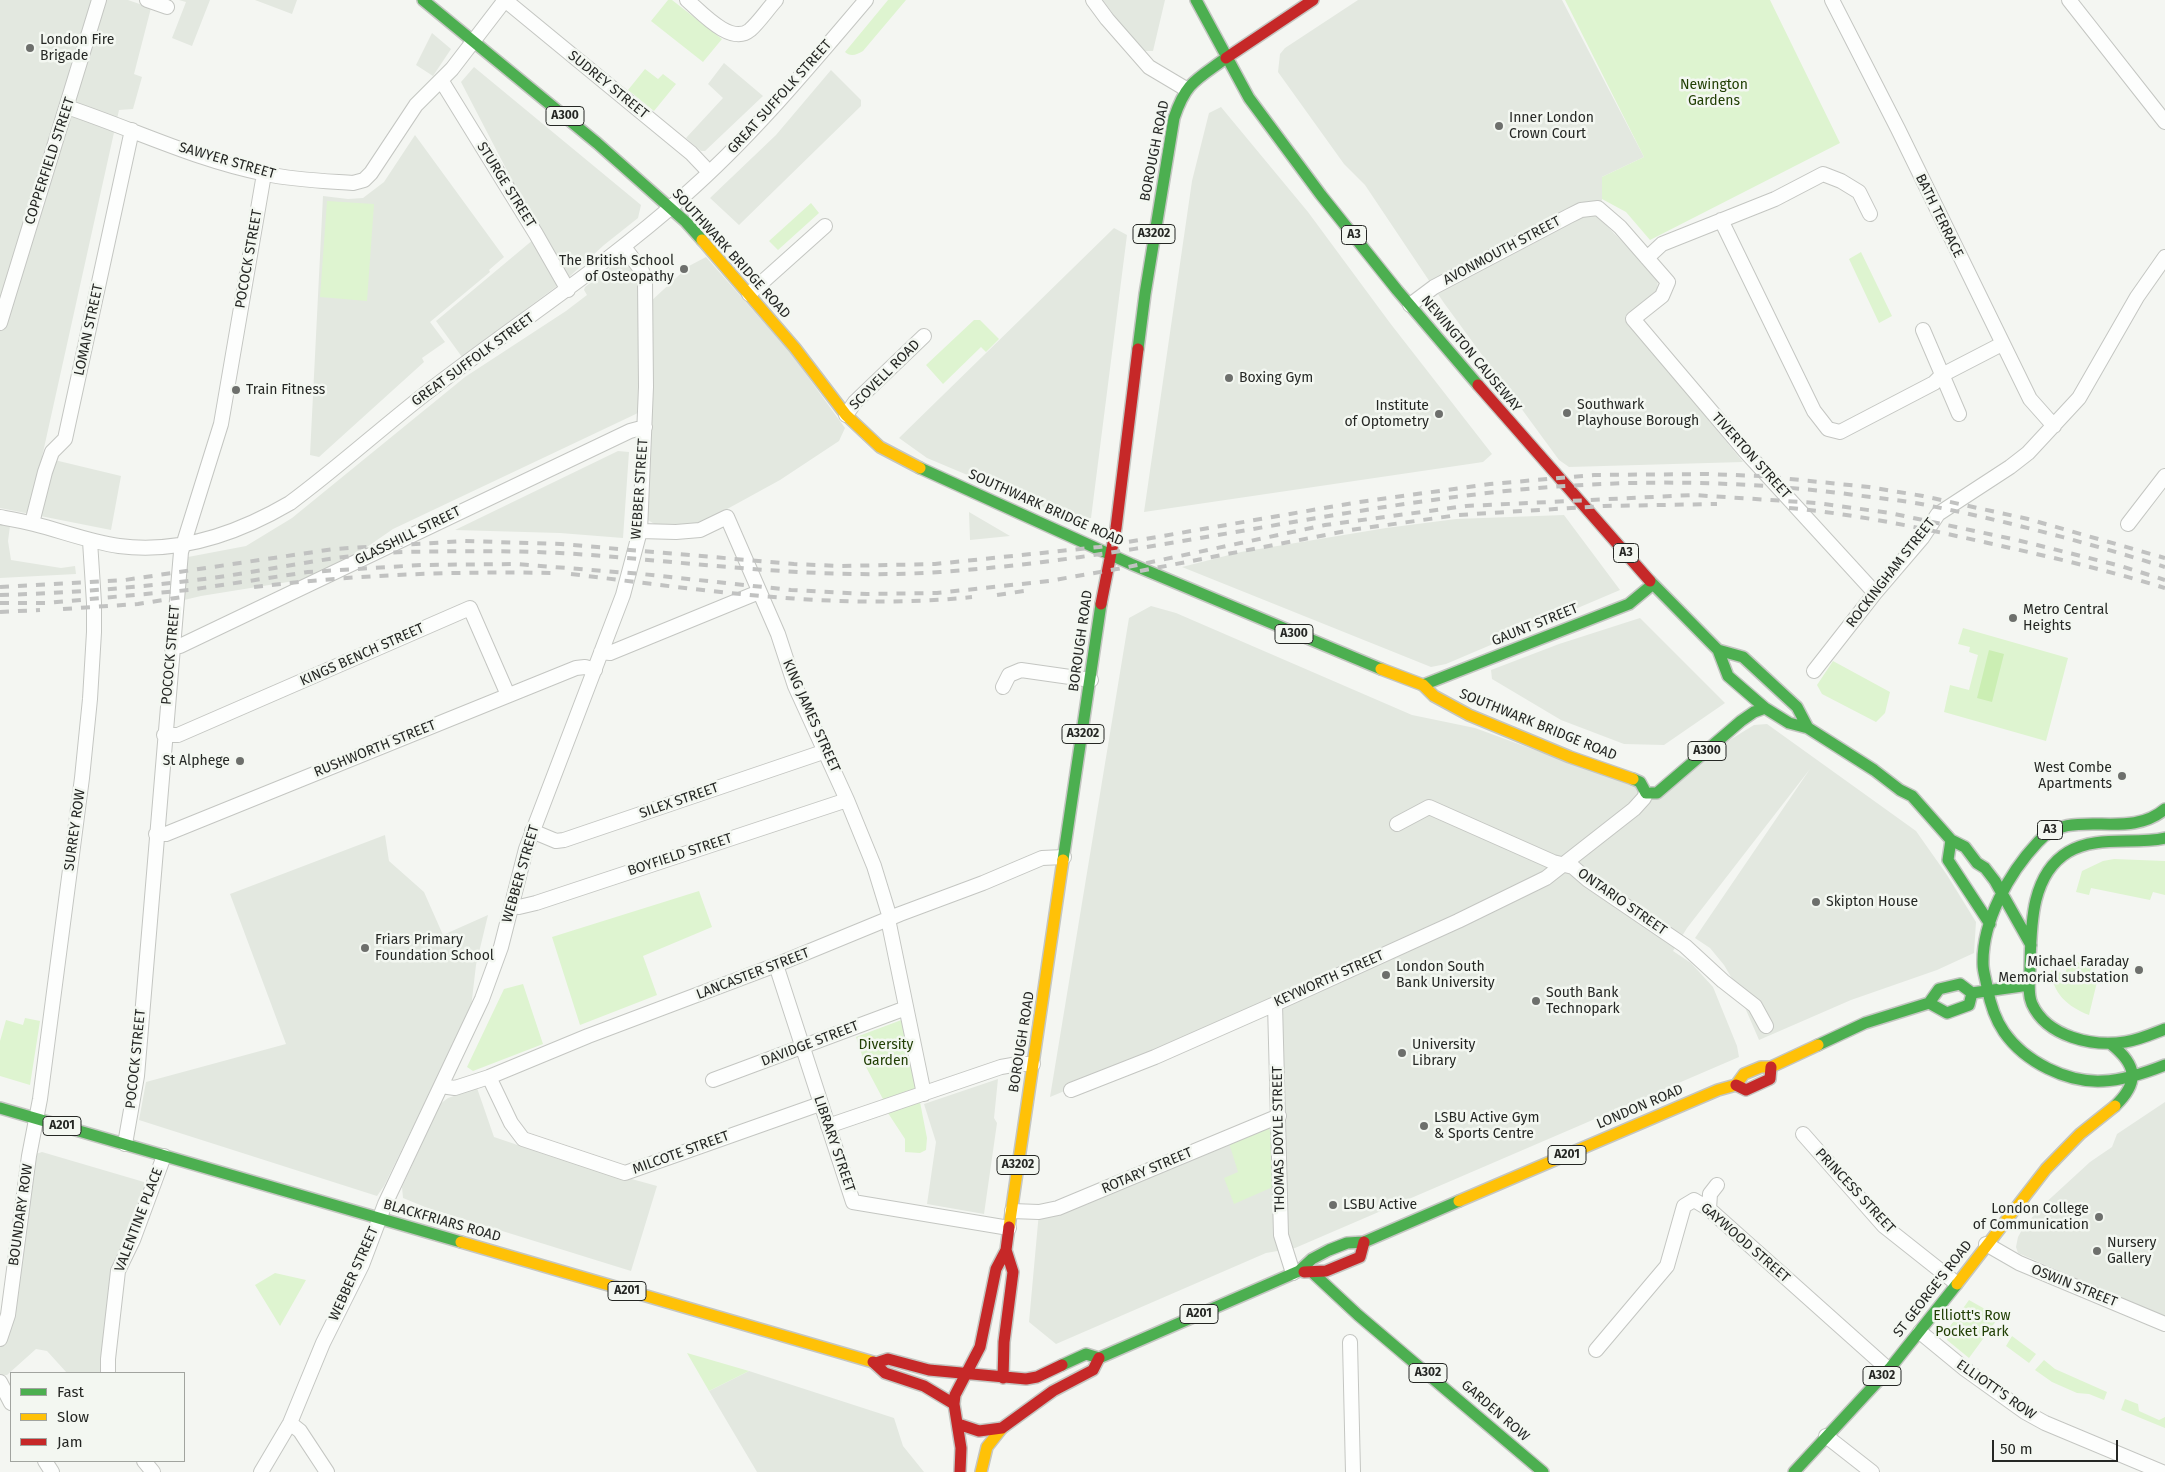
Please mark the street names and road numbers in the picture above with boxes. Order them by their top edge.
street label: GREAT SUFFOLK STREET [724,37,836,157]
street label: SUDREY STREET [564,47,652,123]
street label: COPPERFIELD STREET [21,95,79,227]
street label: BOROUGH ROAD [1137,99,1173,203]
road number: A300 [546,106,584,125]
street label: SAWYER STREET [177,139,277,183]
street label: STURGE STREET [473,139,539,231]
street label: BATH TERRACE [1911,171,1967,261]
street label: SOUTHWARK BRIDGE ROAD [668,186,794,322]
street label: POCOCK STREET [232,208,266,310]
street label: AVONMOUTH STREET [1441,213,1563,289]
road number: A3202 [1133,224,1175,243]
road number: A3 [1342,226,1366,244]
street label: LOMAN STREET [71,283,107,377]
street label: NEWINGTON CAUSEWAY [1417,292,1525,416]
street label: GREAT SUFFOLK STREET [408,310,538,410]
street label: SCOVELL ROAD [846,336,924,414]
street label: TIVERTON STREET [1708,410,1794,502]
street label: WEBBER STREET [628,438,652,540]
street label: SOUTHWARK BRIDGE ROAD [966,466,1126,550]
street label: GLASSHILL STREET [352,503,464,569]
street label: ROCKINGHAM STREET [1843,515,1939,631]
road number: A3 [1614,544,1638,562]
street label: BOROUGH ROAD [1066,589,1096,693]
street label: GAUNT STREET [1489,600,1581,650]
street label: POCOCK STREET [158,604,184,706]
street label: KINGS BENCH STREET [297,620,427,690]
road number: A300 [1275,624,1313,644]
street label: KING JAMES STREET [779,657,843,775]
street label: SOUTHWARK BRIDGE ROAD [1457,686,1619,764]
street label: RUSHWORTH STREET [312,717,438,781]
road number: A3202 [1062,724,1104,744]
road number: A300 [1688,741,1726,760]
street label: SILEX STREET [637,780,721,822]
street label: SURREY ROW [61,788,89,872]
road number: A3 [2038,820,2062,840]
street label: WEBBER STREET [499,823,543,925]
street label: BOYFIELD STREET [626,830,734,880]
street label: ONTARIO STREET [1574,865,1670,939]
street label: LANCASTER STREET [694,945,812,1003]
street label: KEYWORTH STREET [1271,947,1387,1011]
street label: BOROUGH ROAD [1006,990,1038,1094]
street label: POCOCK STREET [122,1008,150,1110]
street label: DAVIDGE STREET [759,1018,861,1070]
street label: THOMAS DOYLE STREET [1269,1066,1289,1212]
street label: LONDON ROAD [1594,1081,1686,1133]
street label: LIBRARY STREET [810,1094,858,1194]
road number: A201 [43,1116,81,1136]
street label: MILCOTE STREET [630,1128,732,1178]
street label: ROTARY STREET [1099,1144,1195,1198]
street label: PRINCESS STREET [1812,1145,1898,1237]
road number: A201 [1548,1146,1586,1164]
road number: A3202 [997,1156,1039,1174]
street label: BOUNDARY ROW [6,1163,36,1267]
street label: VALENTINE PLACE [111,1166,167,1274]
street label: BLACKFRIARS ROAD [381,1196,503,1246]
street label: GAYWOOD STREET [1697,1200,1793,1286]
street label: WEBBER STREET [326,1224,382,1324]
street label: ST GEORGE'S ROAD [1890,1237,1976,1341]
street label: OSWIN STREET [2028,1261,2120,1311]
road number: A201 [608,1282,646,1300]
road number: A201 [1180,1305,1218,1324]
street label: ELLIOTT'S ROW [1953,1356,2039,1424]
road number: A302 [1409,1364,1447,1382]
road number: A302 [1863,1366,1901,1385]
street label: GARDEN ROW [1458,1377,1532,1445]

